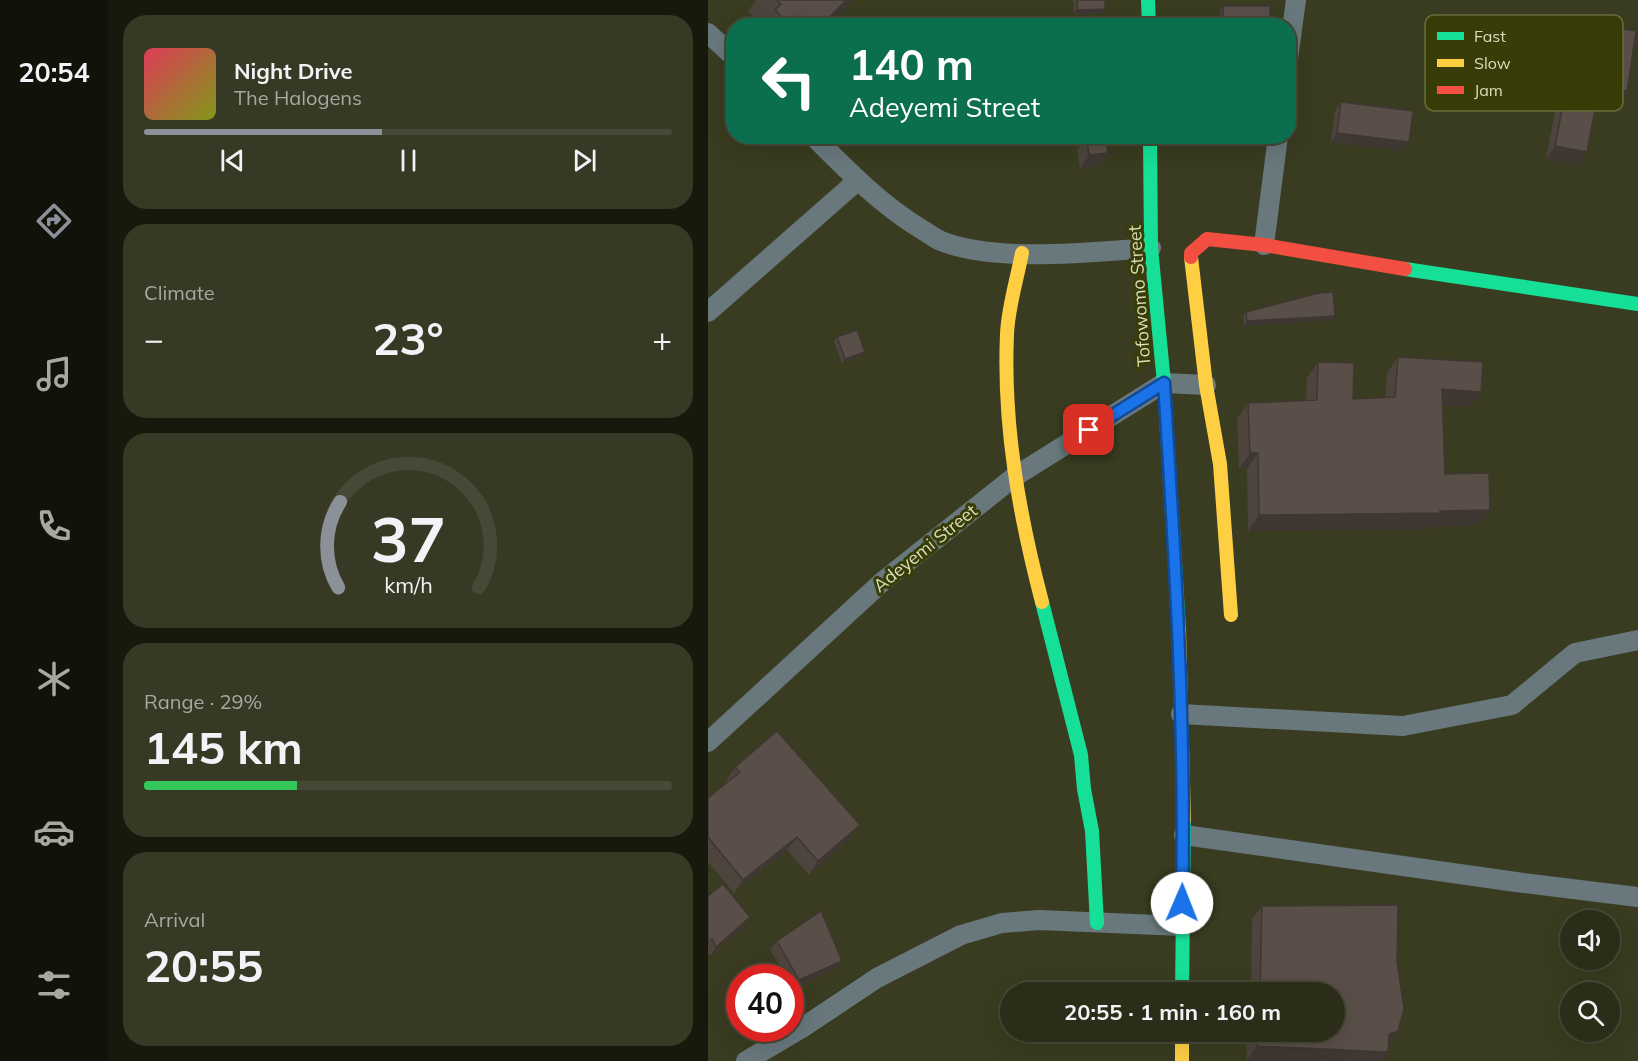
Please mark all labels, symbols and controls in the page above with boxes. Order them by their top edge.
legend [1425,15,1623,111]
text: Fast [1474,26,1506,46]
text: 140 m [849,38,974,91]
icon: left [750,42,828,120]
text: Slow [1474,53,1511,73]
text: 20:54 [18,55,90,89]
text: Night Drive [234,57,353,85]
text: Jam [1474,80,1503,100]
text: The Halogens [234,85,362,110]
text: Adeyemi Street [849,90,1040,124]
icon: previous [216,144,249,177]
icon: pause [392,144,425,177]
icon: next [568,144,601,177]
icon: directions [33,200,75,242]
street label: Tofowomo Street [1123,224,1155,368]
text: Climate [144,280,215,305]
text: 23° [372,310,444,366]
text: − [144,318,164,359]
text: + [652,318,672,359]
icon: music [33,353,75,395]
pin [1063,404,1114,455]
icon: arrive [1072,413,1105,446]
text: 37 [371,499,445,578]
street label: Adeyemi Street [868,499,982,597]
icon: phone [33,505,75,547]
text: km/h [384,571,432,598]
icon: climate [33,658,75,700]
text: Range · 29% [144,689,262,714]
text: 145 km [144,719,303,775]
icon: car [33,811,75,853]
position arrow [1150,871,1214,935]
text: Arrival [144,907,205,932]
map controls [1560,910,1620,1042]
button: sound [1560,910,1620,970]
text: 20:55 [144,937,263,993]
icon: filters [33,964,75,1006]
speed limit sign: 40 [726,964,804,1042]
button: search [1560,982,1620,1042]
text: 20:55 · 1 min · 160 m [1064,998,1281,1026]

